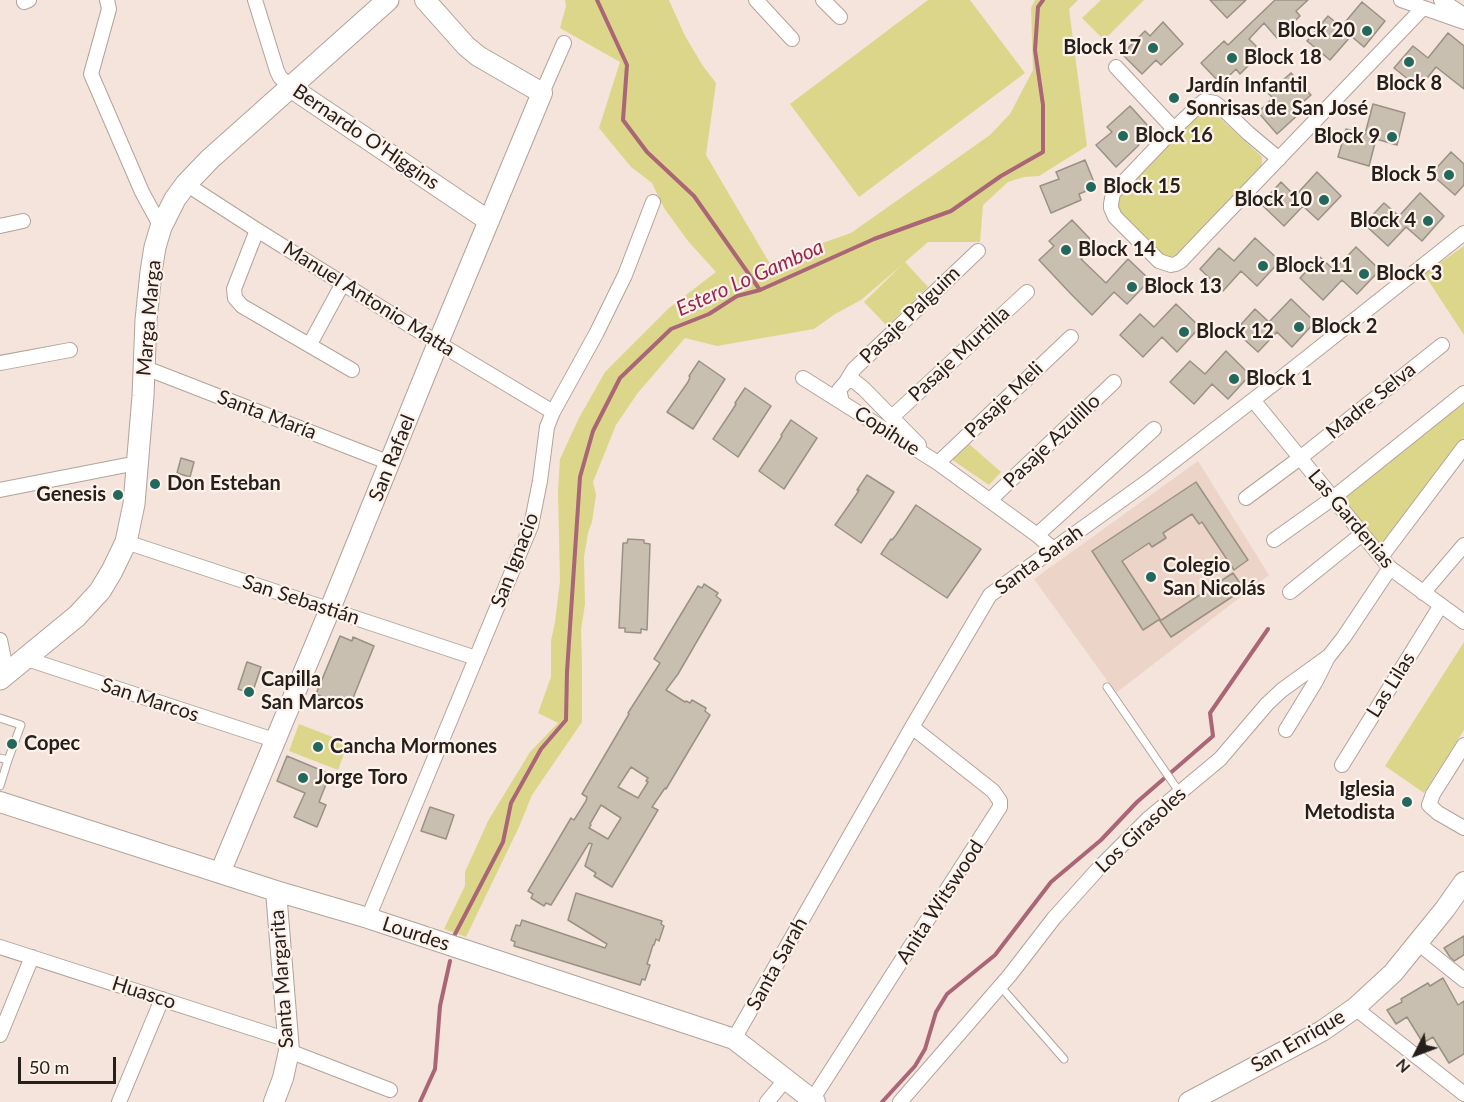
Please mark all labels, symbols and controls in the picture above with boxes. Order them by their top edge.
place label: Block 20 [1277,19,1355,43]
marker: Block 20 [1360,24,1374,38]
place label: Block 17 [1063,36,1141,60]
marker: Block 17 [1146,41,1160,55]
place label: Block 18 [1244,46,1322,70]
marker: Block 18 [1225,51,1239,65]
marker: Block 8 [1402,55,1416,69]
place label: Block 8 [1376,72,1442,96]
place label: Jardín Infantil Sonrisas de San José [1186,74,1368,121]
street label: Bernardo O'Higgins [288,79,444,195]
marker: Jardín Infantil Sonrisas de San José [1167,91,1181,105]
place label: Block 16 [1135,124,1213,148]
place label: Block 9 [1314,125,1380,149]
marker: Block 16 [1116,129,1130,143]
marker: Block 9 [1385,130,1399,144]
place label: Block 5 [1371,163,1437,187]
marker: Block 5 [1442,168,1456,182]
place label: Block 15 [1103,175,1181,199]
marker: Block 15 [1084,180,1098,194]
place label: Block 10 [1234,188,1312,212]
marker: Block 10 [1317,193,1331,207]
place label: Block 4 [1350,209,1416,233]
marker: Block 4 [1421,214,1435,228]
water label: Estero Lo Gamboa [672,234,828,322]
street label: Manuel Antonio Matta [279,236,459,362]
place label: Block 14 [1078,238,1156,262]
marker: Block 14 [1059,243,1073,257]
place label: Block 11 [1275,254,1353,278]
street label: Marga Marga [132,259,166,377]
marker: Block 11 [1256,259,1270,273]
street label: Pasaje Palguim [855,261,965,369]
place label: Block 3 [1376,262,1442,286]
marker: Block 3 [1357,267,1371,281]
place label: Block 13 [1144,275,1222,299]
marker: Block 13 [1125,280,1139,294]
street label: Pasaje Murtilla [904,301,1014,407]
place label: Block 2 [1311,315,1377,339]
place label: Block 12 [1196,320,1274,344]
marker: Block 2 [1292,320,1306,334]
marker: Block 12 [1177,325,1191,339]
street label: Pasaje Meli [960,357,1048,443]
street label: Madre Selva [1321,358,1421,444]
place label: Block 1 [1246,367,1312,391]
marker: Block 1 [1227,372,1241,386]
street label: Santa María [214,385,320,445]
street label: Pasaje Azulillo [999,389,1105,493]
street label: Copihue [850,401,924,461]
street label: San Rafael [364,411,420,505]
street label: Las Gardenias [1303,465,1399,573]
place label: Don Esteban [167,472,281,496]
marker: Don Esteban [148,477,162,491]
place label: Genesis [36,483,106,507]
marker: Genesis [111,488,125,502]
street label: San Ignacio [486,509,544,611]
street label: Santa Sarah [990,520,1088,600]
place label: Colegio San Nicolás [1163,554,1265,601]
street label: San Sebastián [240,570,362,630]
marker: Colegio San Nicolás [1144,570,1158,584]
street label: Las Lilas [1362,648,1420,722]
place label: Capilla San Marcos [261,668,364,715]
street label: San Marcos [98,673,202,727]
marker: Capilla San Marcos [242,685,256,699]
place label: Copec [24,732,80,756]
place label: Cancha Mormones [330,735,497,759]
marker: Copec [5,737,19,751]
marker: Cancha Mormones [311,740,325,754]
place label: Jorge Toro [315,766,408,790]
marker: Jorge Toro [296,771,310,785]
place label: Iglesia Metodista [1304,778,1395,825]
street label: Los Girasoles [1091,782,1191,878]
marker: Iglesia Metodista [1400,795,1414,809]
street label: Anita Witswood [891,836,989,968]
street label: Santa Margarita [265,909,299,1049]
street label: Lourdes [379,912,453,956]
street label: Santa Sarah [742,913,812,1015]
street label: Huasco [109,971,179,1015]
street label: San Enrique [1247,1005,1349,1077]
north arrow [1386,1024,1446,1084]
scale bar [21,1045,118,1083]
text: N [1391,1055,1413,1077]
text: 50 m [29,1056,69,1078]

